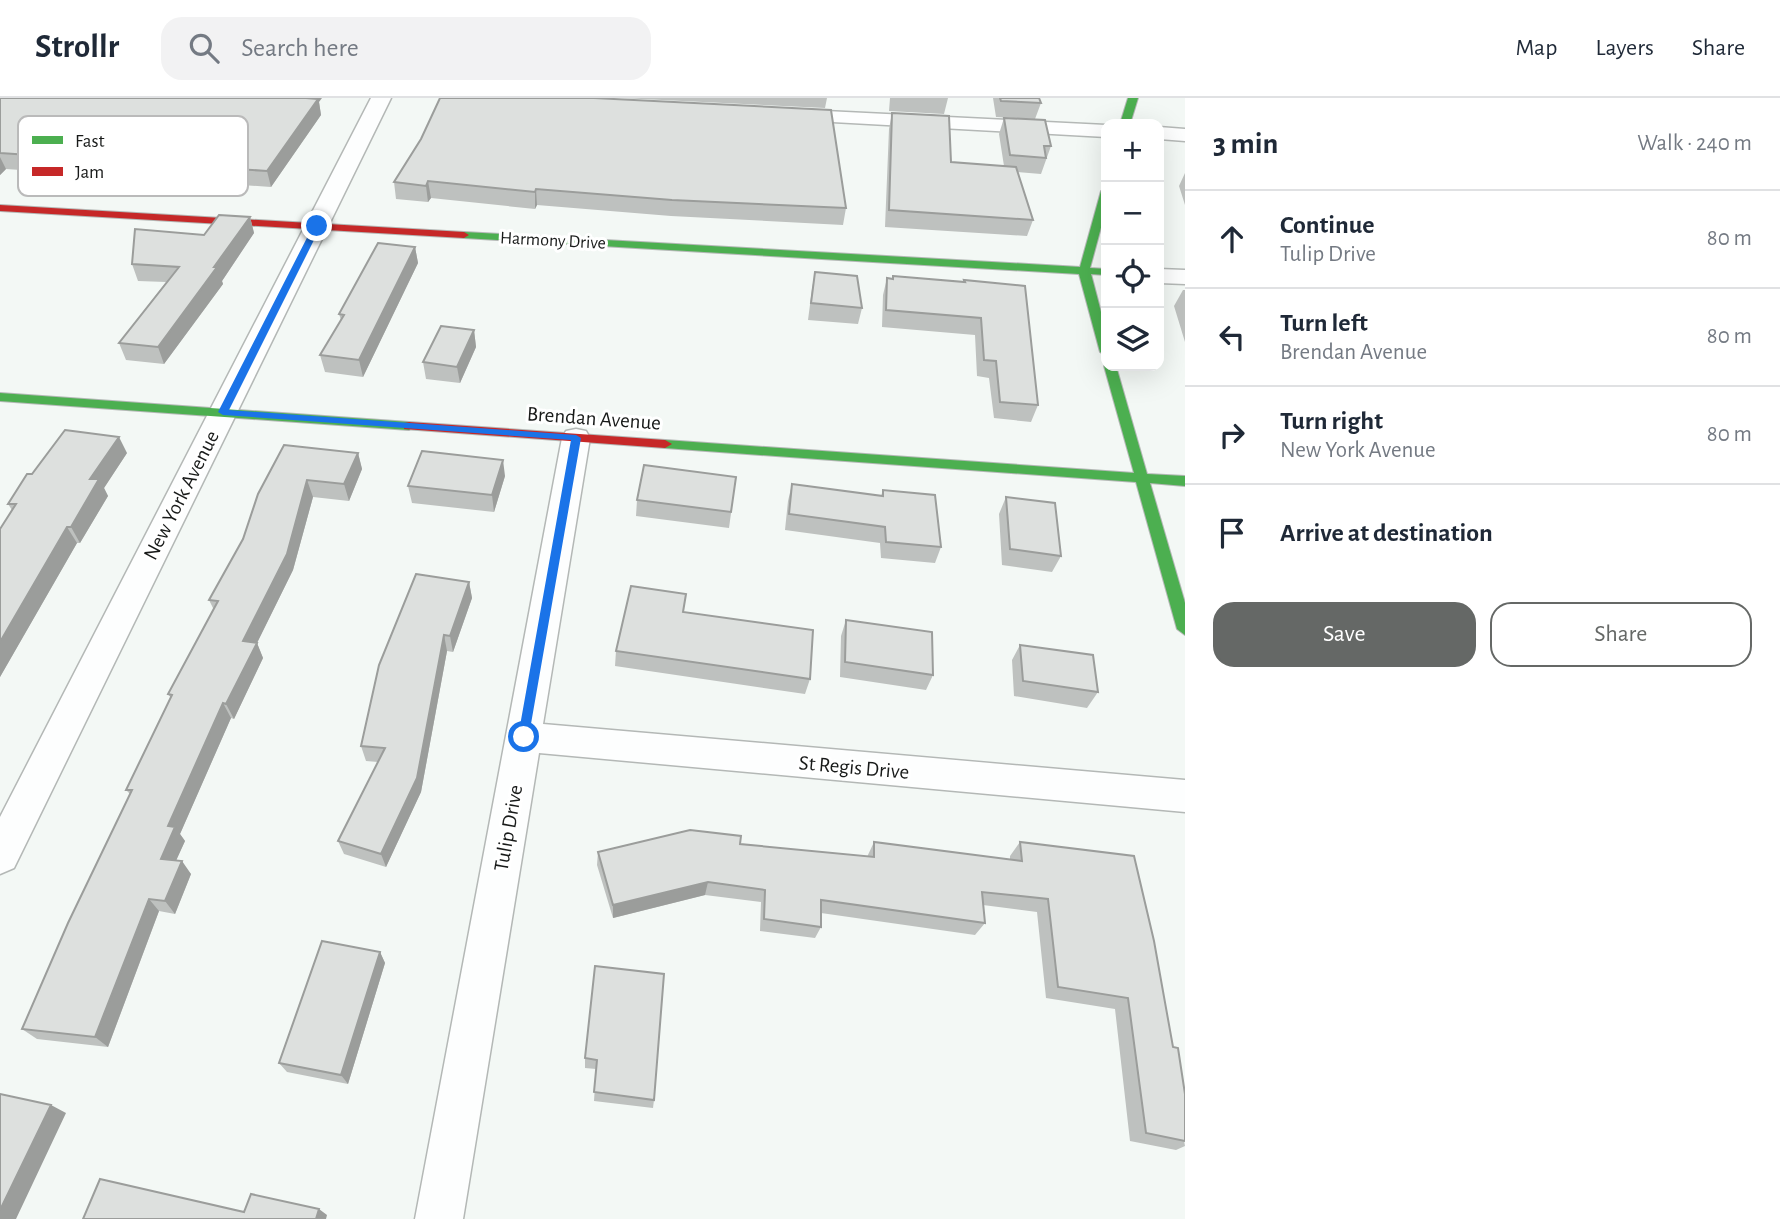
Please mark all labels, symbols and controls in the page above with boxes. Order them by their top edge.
search box [161,17,651,80]
icon: search [185,29,223,67]
text: Strollr [35,31,119,64]
text: Search here [241,35,359,61]
text: Map [1515,36,1557,60]
text: Layers [1595,36,1654,60]
text: Share [1692,36,1745,60]
legend [18,116,248,196]
map controls [1101,119,1164,371]
button: + [1101,119,1164,182]
text: 3 min [1213,129,1278,159]
text: Fast [75,132,105,151]
text: Walk · 240 m [1637,132,1752,155]
text: Jam [75,163,104,182]
button: − [1101,182,1164,245]
route end [301,210,332,241]
text: Continue [1280,212,1375,238]
icon: ahead [1213,220,1251,258]
text: 80 m [1707,227,1752,250]
street label: Harmony Drive [500,229,606,253]
text: Tulip Drive [1280,243,1376,266]
button: locate [1101,245,1164,308]
button: layers [1101,308,1164,371]
text: Turn left [1280,310,1368,336]
icon: left [1213,318,1251,356]
text: 80 m [1707,325,1752,348]
text: Brendan Avenue [1280,341,1427,364]
street label: Brendan Avenue [526,403,662,434]
text: Turn right [1280,408,1383,434]
icon: right [1213,416,1251,454]
text: 80 m [1707,423,1752,446]
street label: New York Avenue [140,427,223,563]
text: New York Avenue [1280,439,1436,462]
icon: arrive [1213,514,1251,552]
text: Arrive at destination [1280,520,1493,546]
button: Save [1213,602,1476,667]
button: Share [1490,602,1752,667]
route start [508,721,539,752]
street label: St Regis Drive [798,752,910,783]
street label: Tulip Drive [491,783,526,873]

